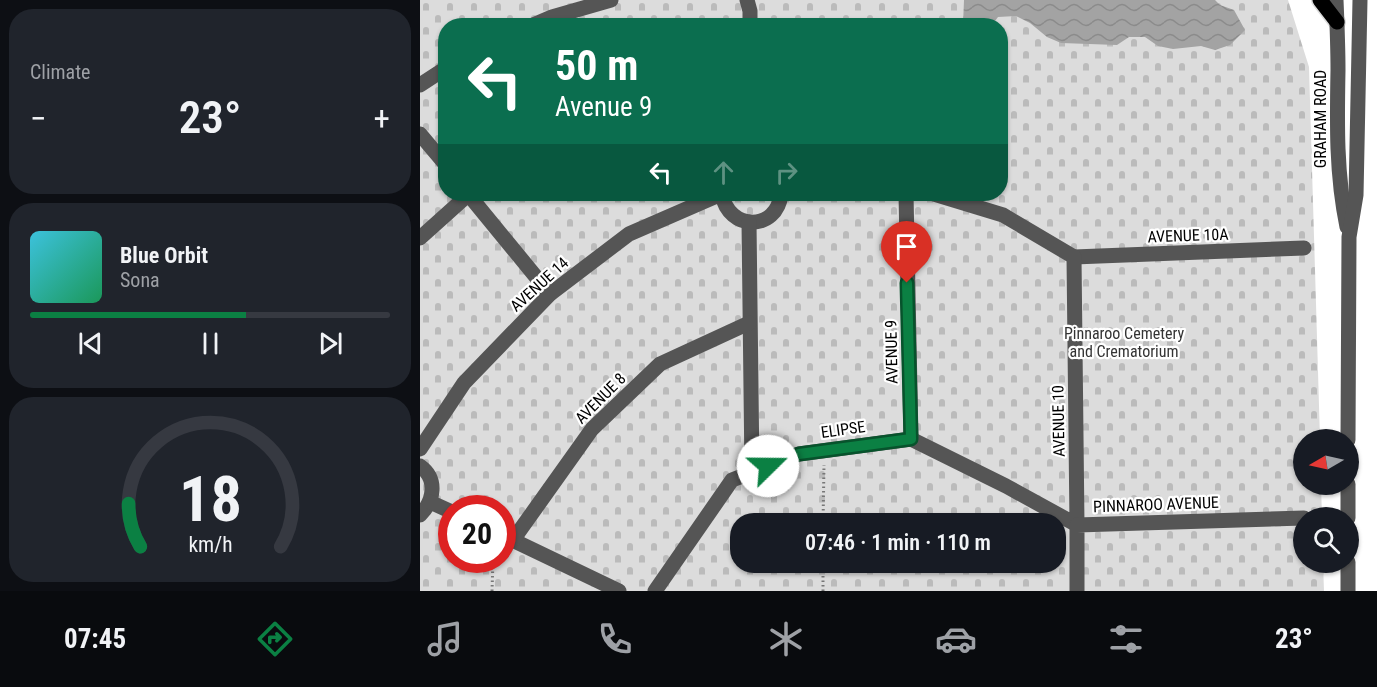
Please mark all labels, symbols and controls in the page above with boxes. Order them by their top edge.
text: 50 m [555,41,638,90]
icon: left [456,42,534,120]
text: Climate [30,60,90,84]
street label: GRAHAM ROAD [1311,70,1330,168]
text: 23° [179,91,241,144]
text: Avenue 9 [555,91,652,123]
text: − [30,99,47,138]
text: + [374,99,390,138]
icon: left [644,156,677,189]
icon: ahead [707,156,740,189]
icon: right [770,156,803,189]
pin [881,221,932,283]
street label: AVENUE 10A [1147,225,1229,246]
icon: arrive [890,230,923,263]
text: Blue Orbit [120,243,208,268]
street label: AVENUE 14 [506,253,572,315]
text: Sona [120,268,160,292]
street label: AVENUE 9 [881,320,902,384]
park label: Pinnaroo Cemetery and Crematorium [1064,324,1184,361]
icon: previous [74,327,107,360]
icon: pause [194,327,227,360]
icon: next [314,327,347,360]
street label: AVENUE 8 [571,369,630,428]
street label: AVENUE 10 [1048,385,1069,457]
street label: ELIPSE [820,417,867,442]
north arrow [1293,429,1359,495]
map controls [1293,429,1359,573]
position arrow [736,434,800,498]
text: 18 [178,463,242,536]
street label: PINNAROO AVENUE [1093,493,1219,516]
speed limit sign: 20 [438,495,516,573]
button: search [1293,507,1359,573]
text: 07:46 · 1 min · 110 m [805,530,991,555]
text: km/h [188,532,232,557]
icon: directions [254,618,296,660]
icon: music [424,618,466,660]
icon: phone [594,618,636,660]
icon: climate [765,618,807,660]
icon: car [935,618,977,660]
icon: filters [1105,618,1147,660]
text: 07:45 [64,623,126,655]
text: 23° [1275,623,1313,655]

